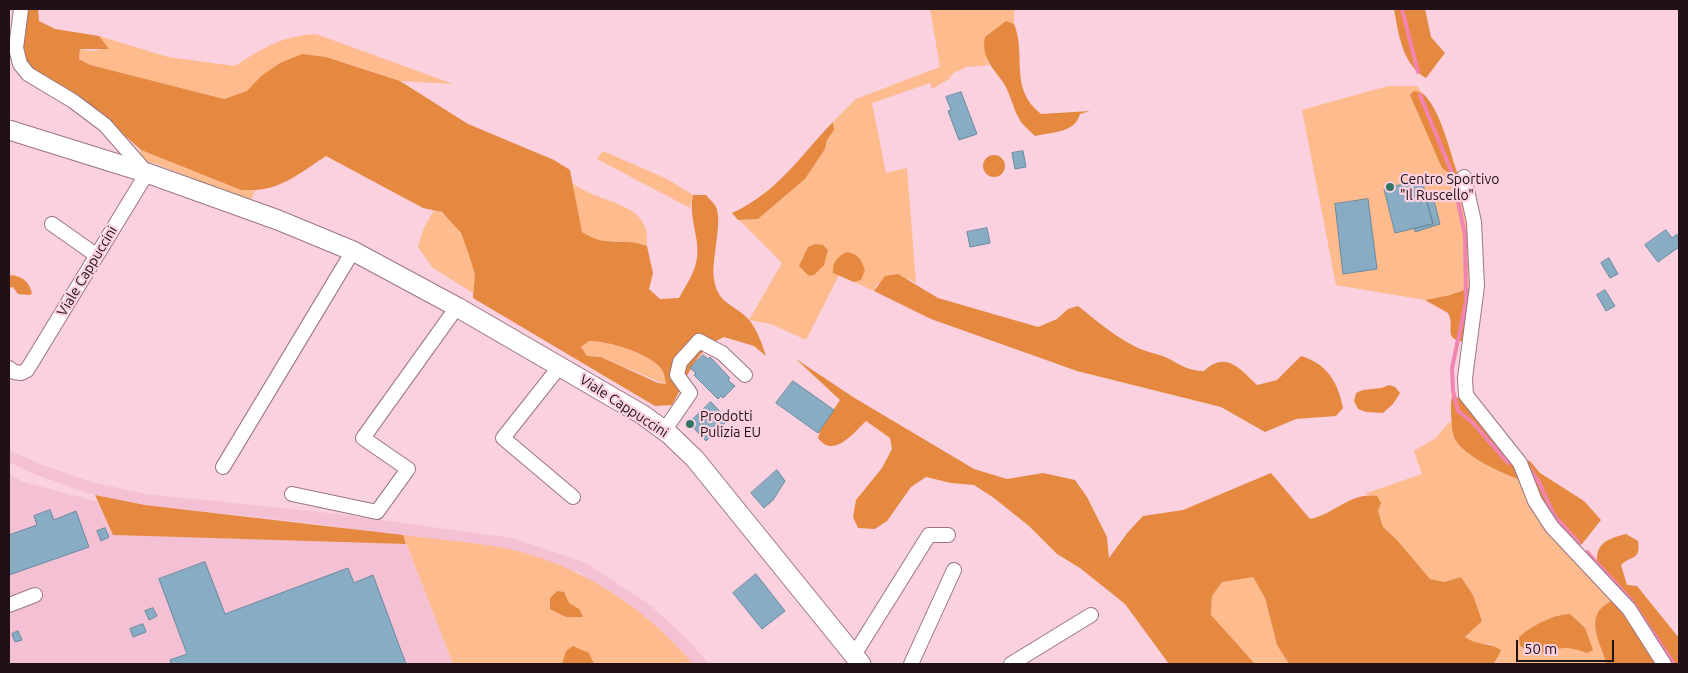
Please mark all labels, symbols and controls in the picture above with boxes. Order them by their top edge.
place label: Centro Sportivo "Il Ruscello" [1400,171,1499,203]
marker: Centro Sportivo "Il Ruscello" [1384,181,1396,193]
street label: Viale Cappuccini [53,223,121,319]
street label: Viale Cappuccini [576,371,672,441]
place label: Prodotti Pulizia EU [700,408,761,441]
marker: Prodotti Pulizia EU [684,418,696,430]
scale bar [1518,630,1616,662]
text: 50 m [1524,640,1557,657]

